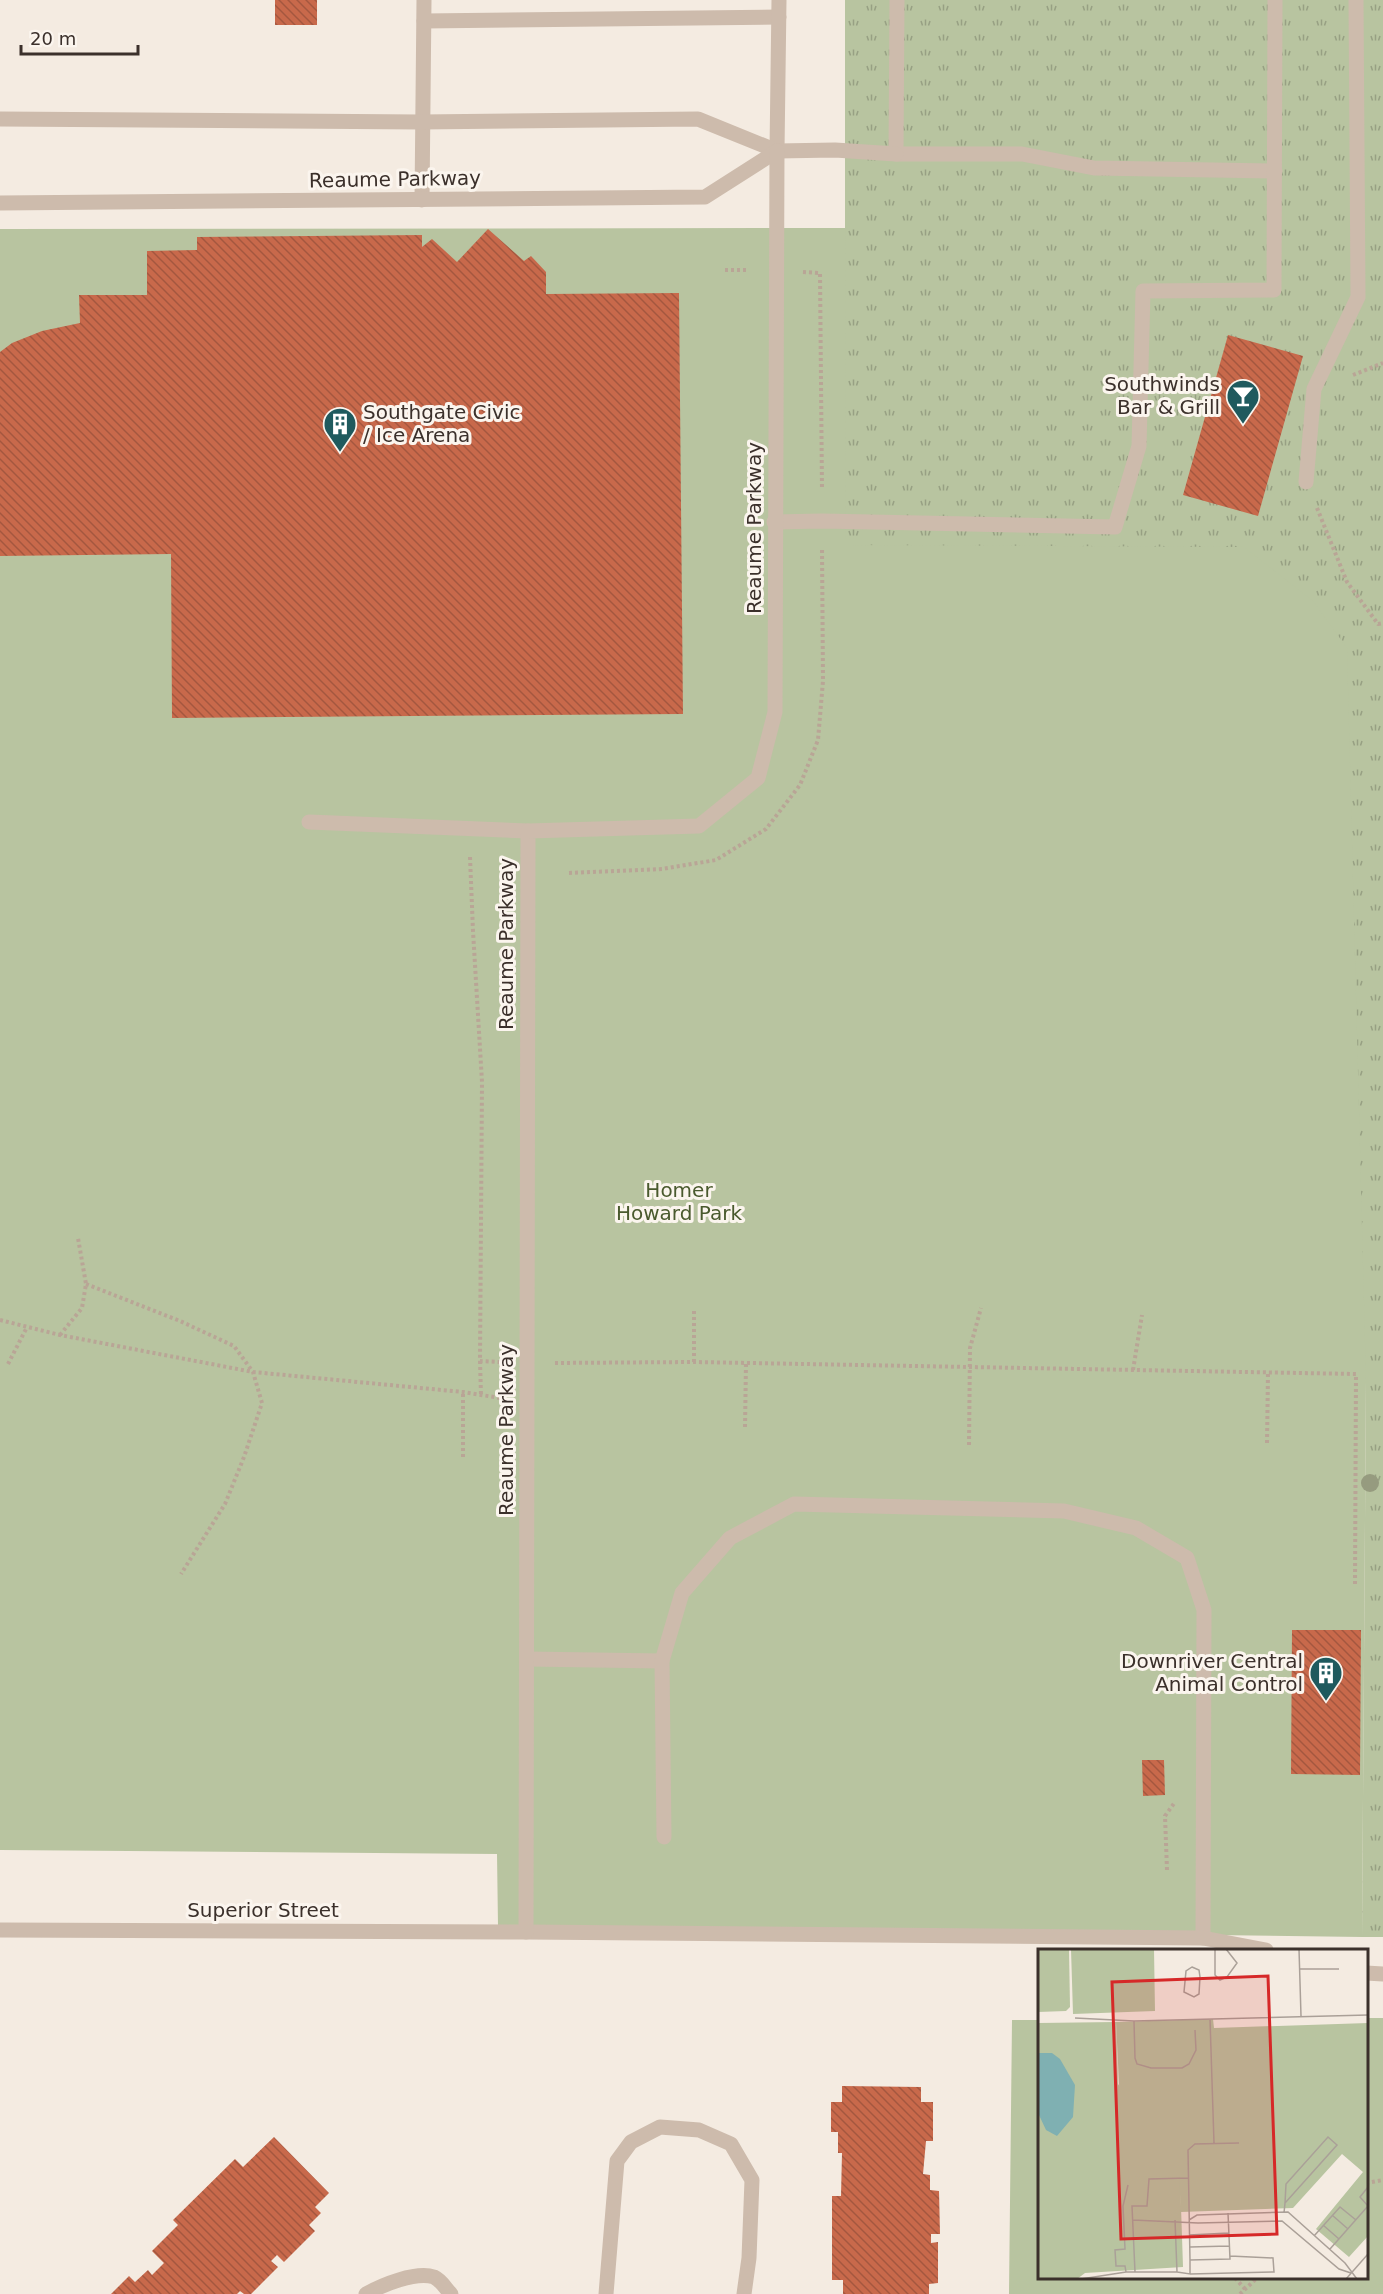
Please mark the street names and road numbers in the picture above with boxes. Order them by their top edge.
street label: Reaume Parkway [309,165,481,192]
street label: Reaume Parkway [742,442,766,614]
street label: Reaume Parkway [494,858,518,1030]
street label: Reaume Parkway [494,1344,518,1516]
street label: Superior Street [187,1898,339,1922]

